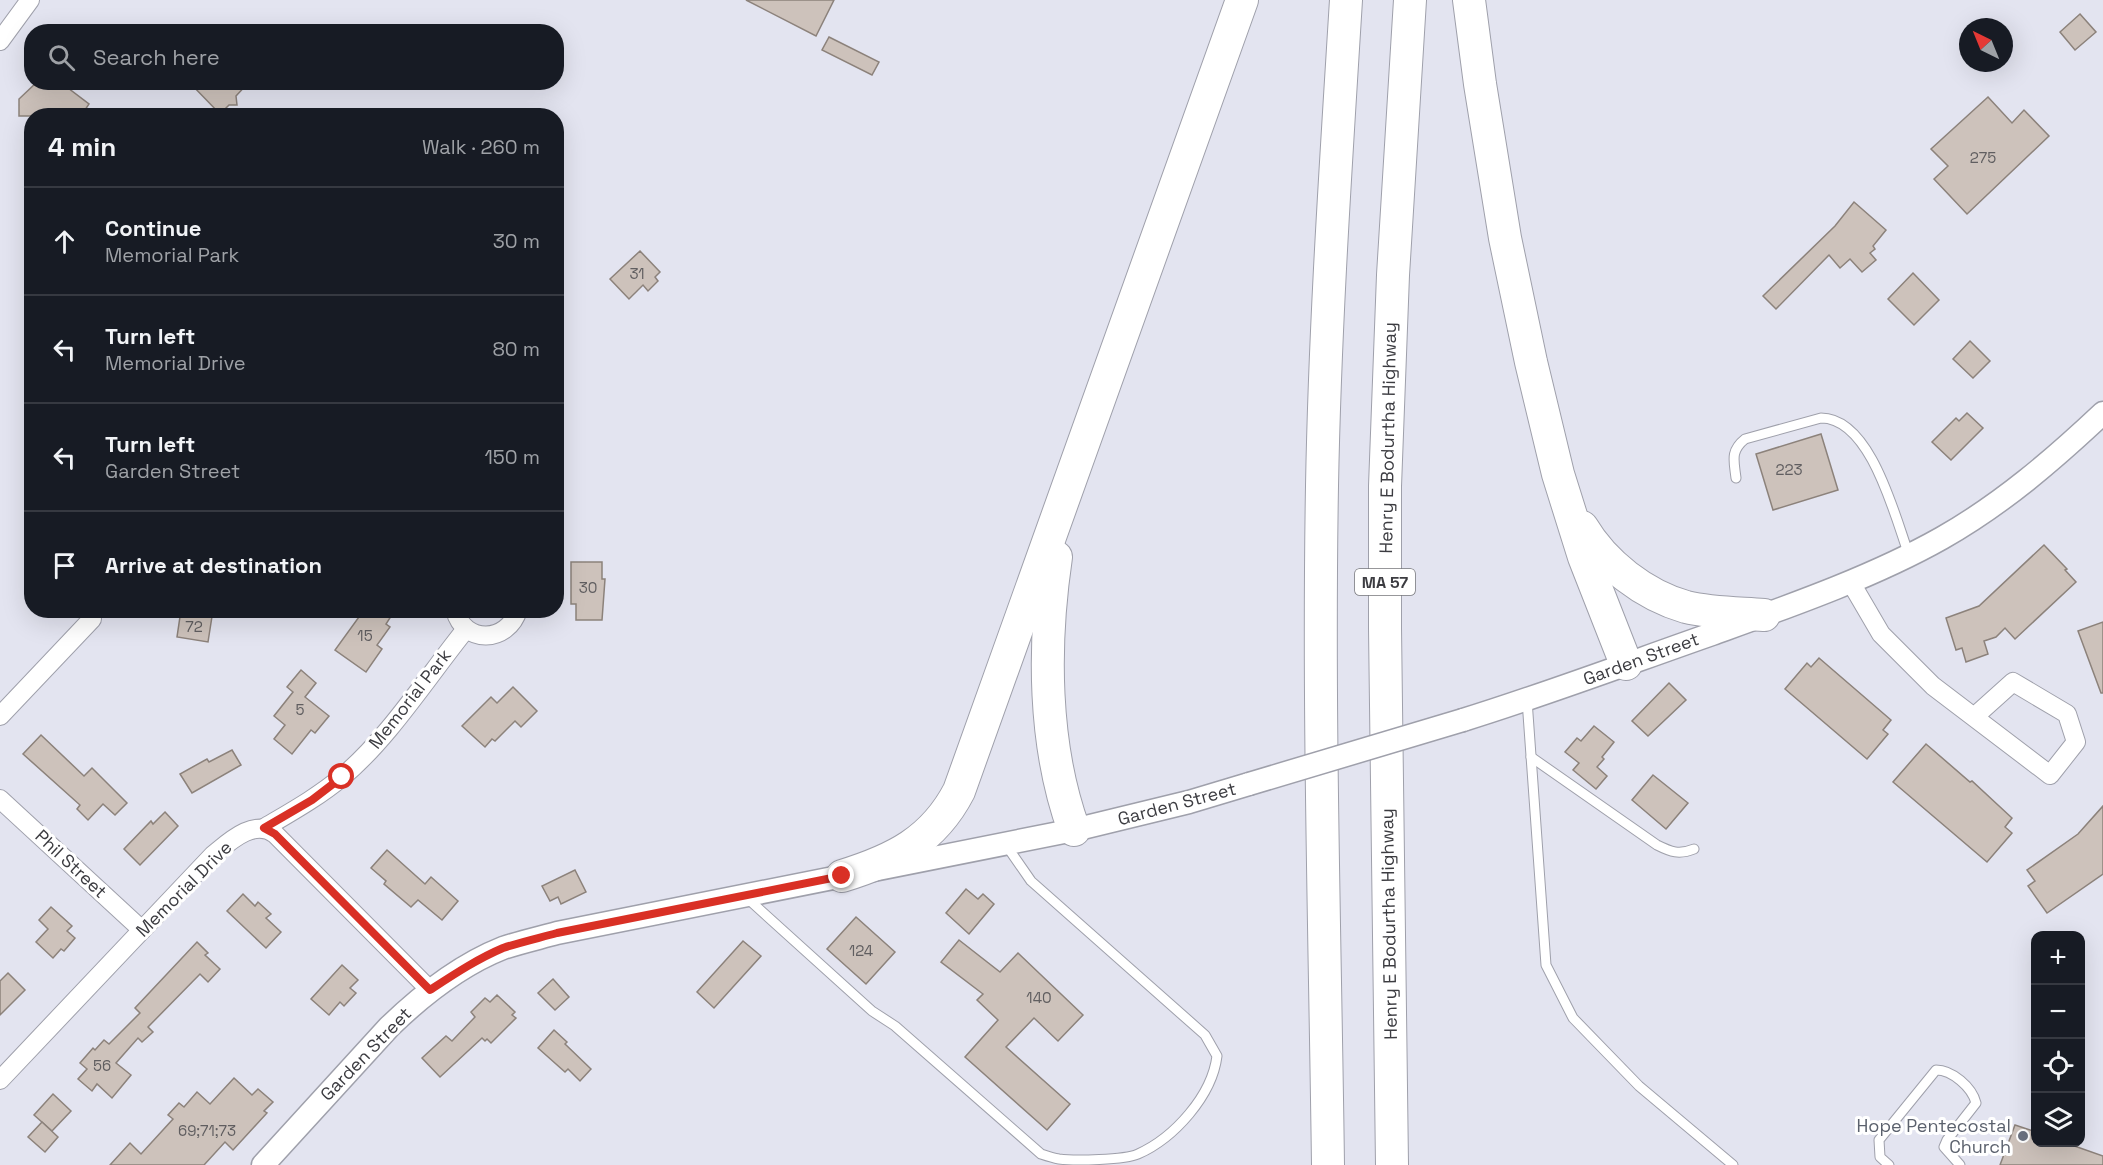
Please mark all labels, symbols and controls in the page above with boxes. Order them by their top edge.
north arrow [1959,18,2013,72]
search box [24,24,564,90]
icon: search [45,41,78,74]
text: Search here [93,43,220,71]
text: 4 min [48,130,116,164]
text: Walk · 260 m [422,134,540,160]
house number: 275 [1970,148,1996,167]
text: Continue [105,214,201,242]
icon: ahead [48,225,81,258]
text: 30 m [493,228,540,254]
text: Memorial Park [105,242,239,268]
house number: 31 [629,264,645,283]
text: Turn left [105,322,195,350]
street label: Henry E Bodurtha Highway [1374,322,1401,554]
icon: left [48,333,81,366]
text: 80 m [492,336,540,362]
text: Memorial Drive [105,350,246,376]
text: Turn left [105,430,195,458]
icon: left [48,441,81,474]
text: 150 m [485,444,540,470]
text: Garden Street [105,458,240,484]
house number: 223 [1775,460,1803,479]
icon: arrive [48,549,81,582]
text: Arrive at destination [105,551,322,579]
road number: MA 57 [1355,569,1415,595]
house number: 30 [579,578,597,597]
house number: 72 [185,617,203,636]
house number: 15 [357,626,373,645]
street label: Garden Street [1580,627,1702,690]
street label: Memorial Park [363,644,456,753]
house number: 5 [296,700,305,719]
route start [328,763,354,789]
street label: Garden Street [1115,777,1239,830]
street label: Henry E Bodurtha Highway [1375,808,1402,1040]
street label: Phil Street [30,824,112,903]
street label: Memorial Drive [131,836,237,942]
route end [828,862,854,888]
map controls [2031,931,2085,1147]
button: + [2031,931,2085,985]
house number: 124 [849,941,873,960]
button: − [2031,985,2085,1039]
house number: 140 [1026,988,1052,1007]
street label: Garden Street [315,1002,416,1105]
button: locate [2031,1039,2085,1093]
house number: 56 [93,1056,111,1075]
button: layers [2031,1093,2085,1147]
place label: Hope Pentecostal Church [1856,1114,2011,1158]
house number: 69;71;73 [178,1121,236,1140]
marker: Hope Pentecostal Church [2016,1129,2030,1143]

